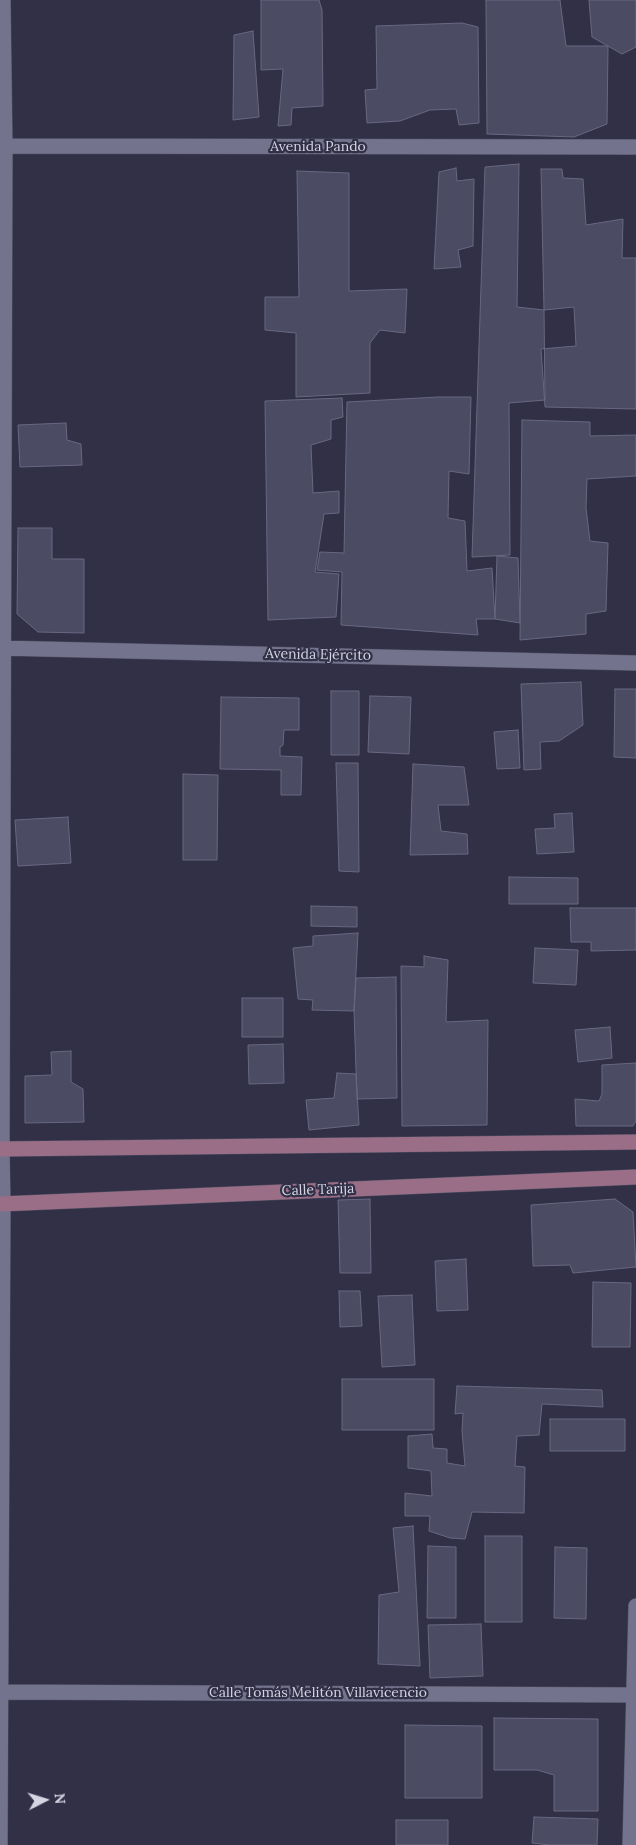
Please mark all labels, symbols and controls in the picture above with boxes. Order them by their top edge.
street label: Avenida Pando [270,139,366,155]
street label: Avenida Ejército [265,646,371,664]
street label: Calle Tarija [281,1180,355,1200]
street label: Calle Tomás Melitón Villavicencio [209,1685,427,1701]
north arrow [20,1775,70,1825]
text: N [51,1793,69,1805]

